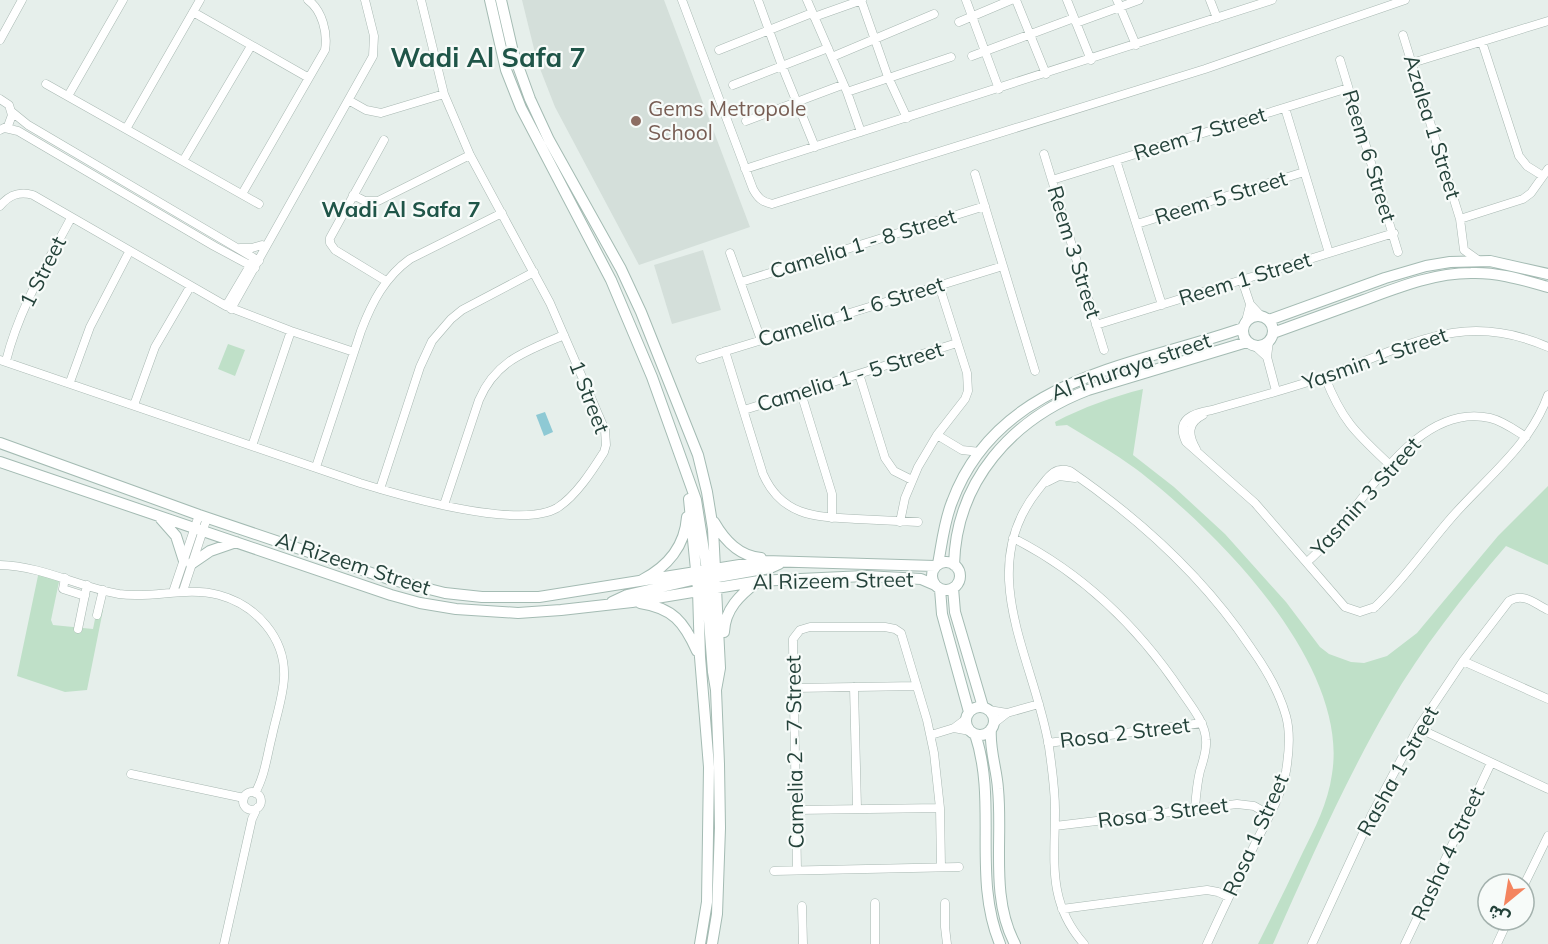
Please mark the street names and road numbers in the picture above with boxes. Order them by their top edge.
street label: Azalea 1 Street [1399,51,1467,202]
street label: Reem 6 Street [1337,86,1402,225]
street label: Reem 7 Street [1130,101,1269,166]
street label: Reem 5 Street [1151,165,1290,230]
street label: Reem 3 Street [1042,182,1107,321]
street label: Camelia 1 - 8 Street [766,202,959,284]
street label: 1 Street [13,232,71,311]
street label: Reem 1 Street [1175,246,1314,311]
street label: Camelia 1 - 6 Street [754,270,947,352]
street label: Yasmin 1 Street [1298,321,1451,395]
street label: Al Thuraya street [1047,327,1214,406]
street label: Camelia 1 - 5 Street [753,335,946,417]
street label: 1 Street [564,356,616,437]
street label: Yasmin 3 Street [1304,431,1426,562]
street label: Al Rizeem Street [273,526,434,600]
street label: Al Rizeem Street [752,566,914,594]
street label: Camelia 2 - 7 Street [779,655,809,849]
street label: Rasha 1 Street [1351,701,1443,840]
street label: Rosa 2 Street [1058,711,1191,753]
street label: Rosa 1 Street [1217,769,1294,900]
street label: Rasha 4 Street [1405,783,1489,924]
street label: Rosa 3 Street [1096,791,1229,833]

